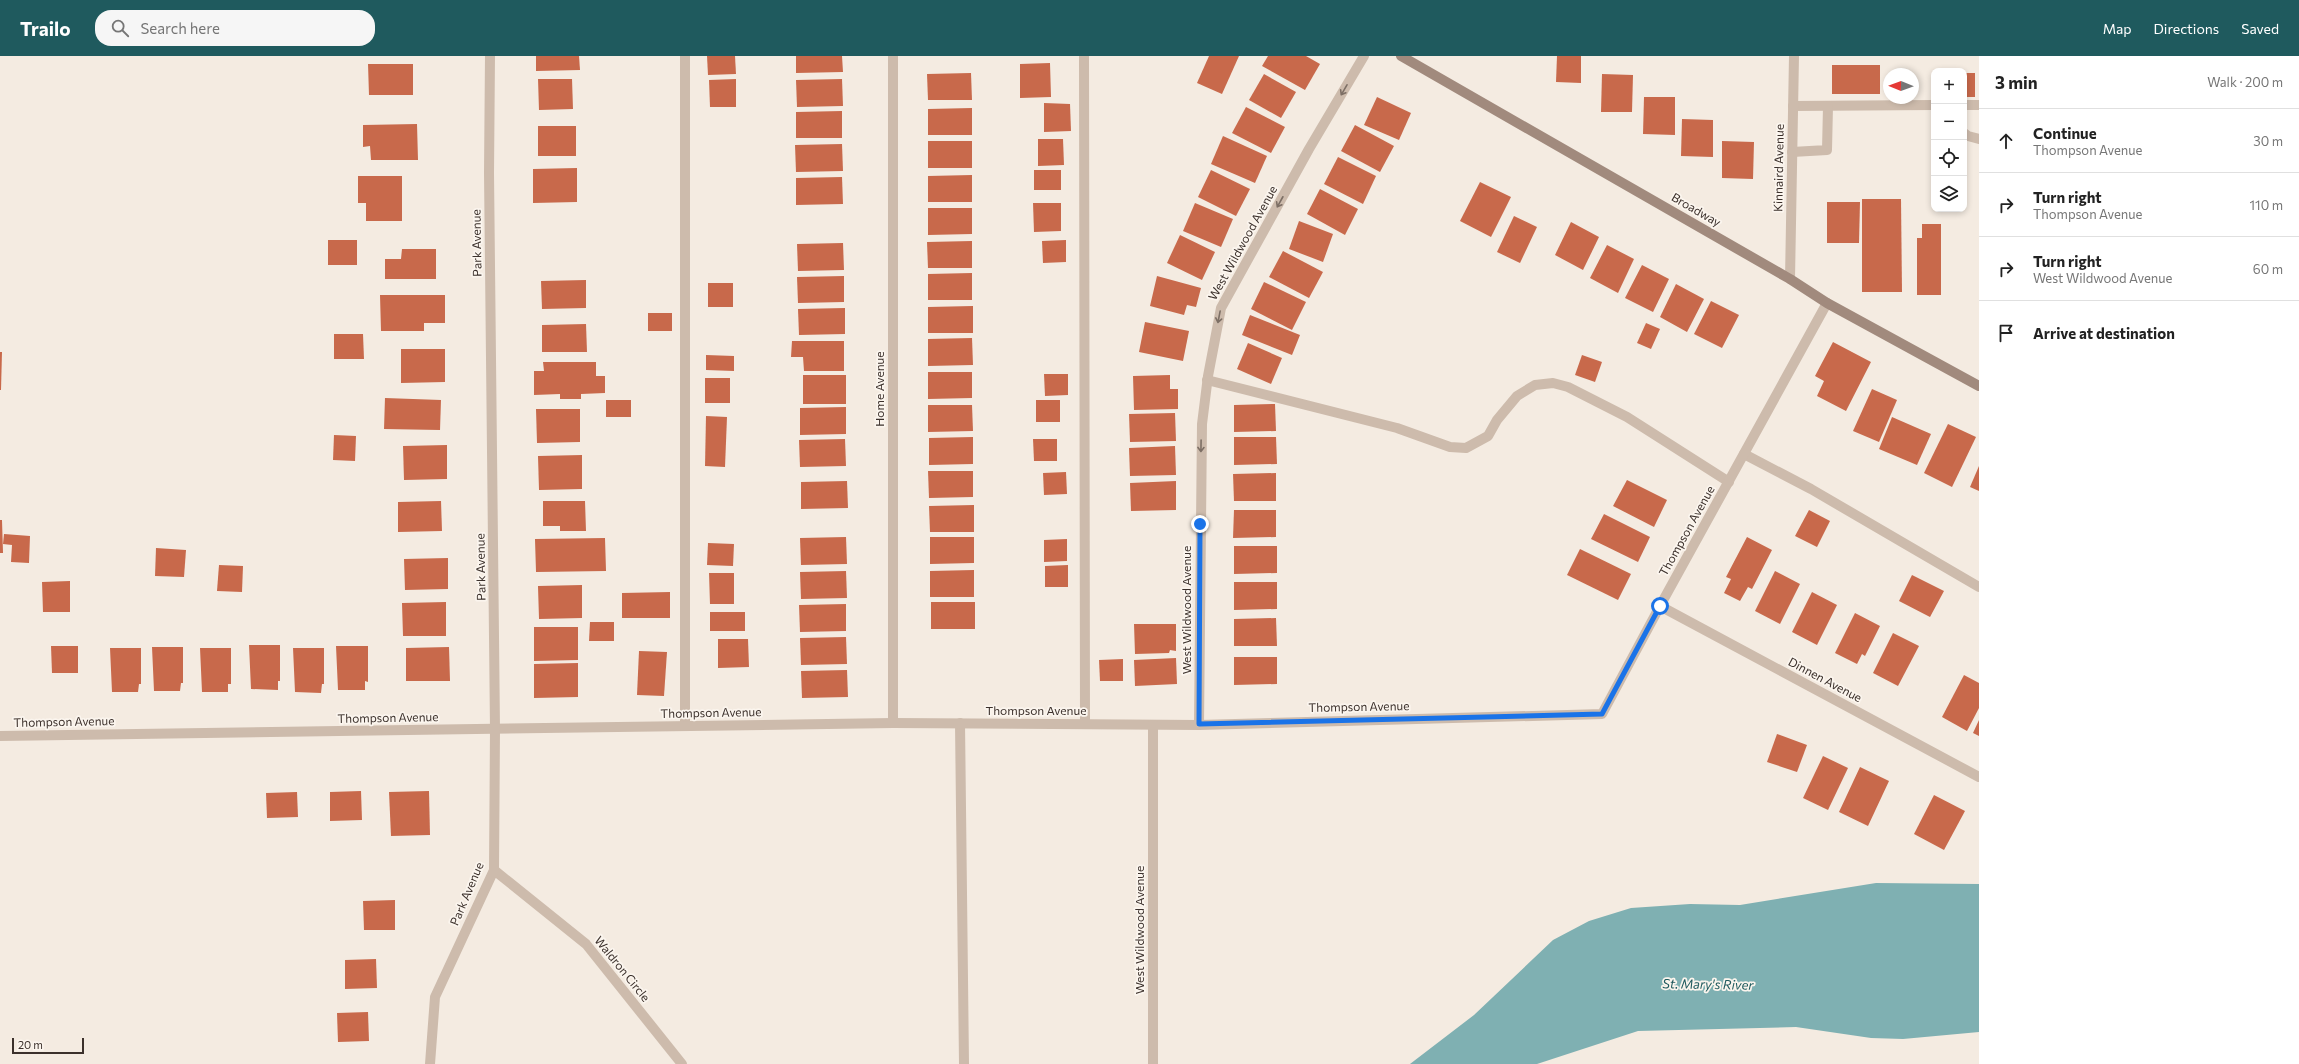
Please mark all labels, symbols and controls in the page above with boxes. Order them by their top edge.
search box [95,10,375,46]
text: Trailo [20,17,71,40]
icon: search [109,17,131,39]
text: Search here [141,19,220,37]
text: Map [2103,20,2132,37]
text: Directions [2154,20,2219,37]
text: Saved [2241,20,2279,37]
north arrow [1883,68,1919,104]
map controls [1931,68,1967,212]
button: + [1931,68,1967,104]
text: 3 min [1995,72,2038,93]
text: Walk · 200 m [2207,74,2283,90]
one-way arrow [1340,84,1348,96]
button: − [1931,104,1967,140]
street label: Kinnaird Avenue [1770,124,1786,212]
text: Continue [2033,124,2097,142]
icon: ahead [1995,130,2017,152]
text: 30 m [2253,133,2283,149]
button: locate [1931,140,1967,176]
text: Thompson Avenue [2033,142,2142,158]
button: layers [1931,176,1967,212]
street label: West Wildwood Avenue [1205,183,1279,302]
text: Turn right [2033,188,2102,206]
street label: Broadway [1669,189,1724,229]
icon: right [1995,194,2017,216]
one-way arrow [1275,196,1283,208]
text: 110 m [2250,197,2283,213]
text: Thompson Avenue [2033,206,2142,222]
street label: Park Avenue [468,209,484,277]
text: Turn right [2033,252,2102,270]
icon: right [1995,258,2017,280]
text: 60 m [2253,261,2283,277]
text: West Wildwood Avenue [2033,270,2172,286]
one-way arrow [1215,310,1223,323]
icon: arrive [1995,322,2017,344]
text: Arrive at destination [2033,324,2175,342]
street label: Home Avenue [872,351,886,427]
one-way arrow [1198,439,1205,452]
street label: Thompson Avenue [1656,483,1717,578]
route end [1191,515,1209,533]
street label: Park Avenue [472,533,488,601]
street label: West Wildwood Avenue [1179,546,1193,674]
route start [1651,597,1669,615]
street label: Dinnen Avenue [1786,654,1865,704]
street label: Thompson Avenue [1308,698,1410,714]
street label: Thompson Avenue [986,703,1087,717]
street label: Thompson Avenue [660,704,762,720]
street label: Thompson Avenue [337,709,439,725]
street label: Thompson Avenue [13,713,115,729]
street label: Park Avenue [446,860,486,927]
street label: West Wildwood Avenue [1132,866,1146,994]
street label: Waldron Circle [592,933,653,1004]
water label: St. Mary's River [1662,975,1754,993]
scale bar [12,1036,84,1055]
text: 20 m [18,1038,43,1051]

